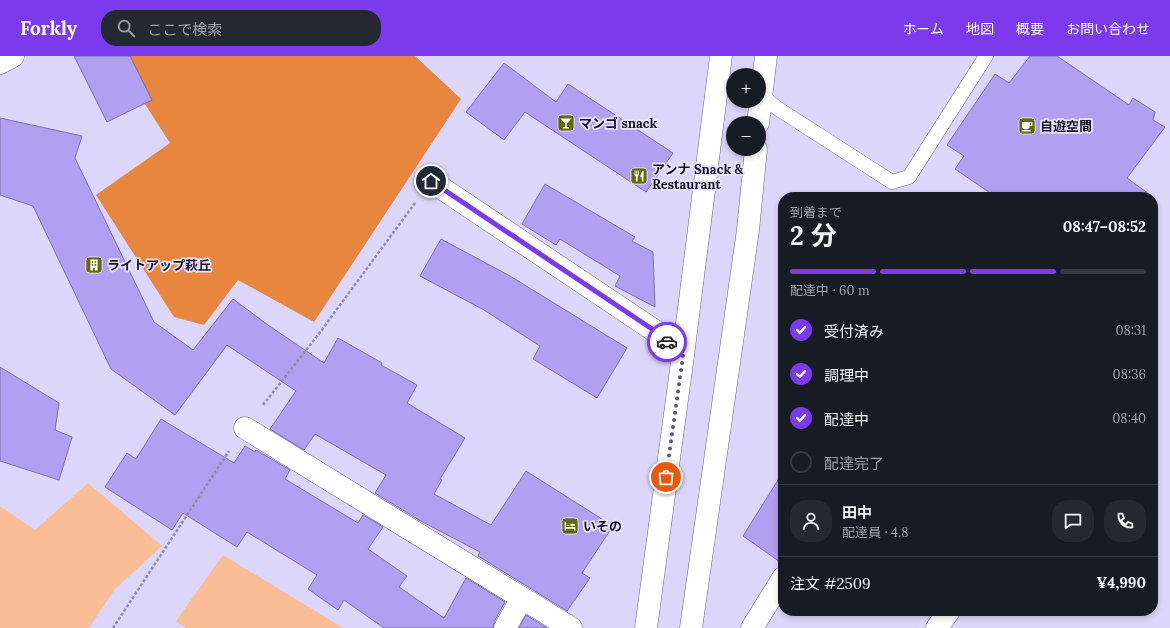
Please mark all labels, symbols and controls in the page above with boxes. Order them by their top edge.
search box [101,10,381,46]
text: Forkly [20,16,77,40]
icon: search [115,17,137,39]
text: ここで検索 [147,20,222,39]
text: ホーム [902,20,944,38]
text: 地図 [966,20,994,38]
text: 概要 [1016,20,1044,38]
text: お問い合わせ [1066,20,1150,38]
map controls [726,68,766,156]
button: + [726,68,766,108]
bar icon: マンゴ snack [556,113,576,133]
place label: マンゴ snack [579,115,658,132]
button: − [726,116,766,156]
cafe icon: 自遊空間 [1017,116,1037,136]
place label: 自遊空間 [1040,118,1092,135]
place label: アンナ Snack & Restaurant [652,161,744,193]
pin [414,164,448,198]
restaurant icon: アンナ Snack & Restaurant [629,166,649,186]
icon: home [420,170,442,192]
text: 到着まで [790,204,842,221]
text: 08:47–08:52 [1063,217,1146,236]
text: 2 分 [790,219,837,252]
building icon: ライトアップ萩丘 [84,255,104,275]
place label: ライトアップ萩丘 [107,257,211,274]
text: 配達中 · 60 m [790,282,870,299]
icon: check [790,319,812,341]
courier [647,322,687,362]
text: 受付済み [824,322,884,341]
text: 08:31 [1115,322,1146,339]
icon: car [656,331,678,353]
icon: check [790,363,812,385]
text: 調理中 [824,366,869,385]
text: 08:36 [1113,366,1146,383]
icon: check [790,407,812,429]
text: 配達中 [824,410,869,429]
text: 08:40 [1112,410,1146,427]
text: 配達完了 [824,454,884,473]
pin [649,460,683,494]
icon: bag [655,466,677,488]
button: person [790,500,832,542]
button: chat [1052,500,1094,542]
button: phone [1104,500,1146,542]
text: 田中 [842,503,872,522]
hotel icon: いその [560,516,580,536]
place label: いその [583,518,622,535]
text: 配達員 · 4.8 [842,524,909,541]
text: ¥4,990 [1096,573,1146,592]
text: 注文 #2509 [790,574,871,593]

